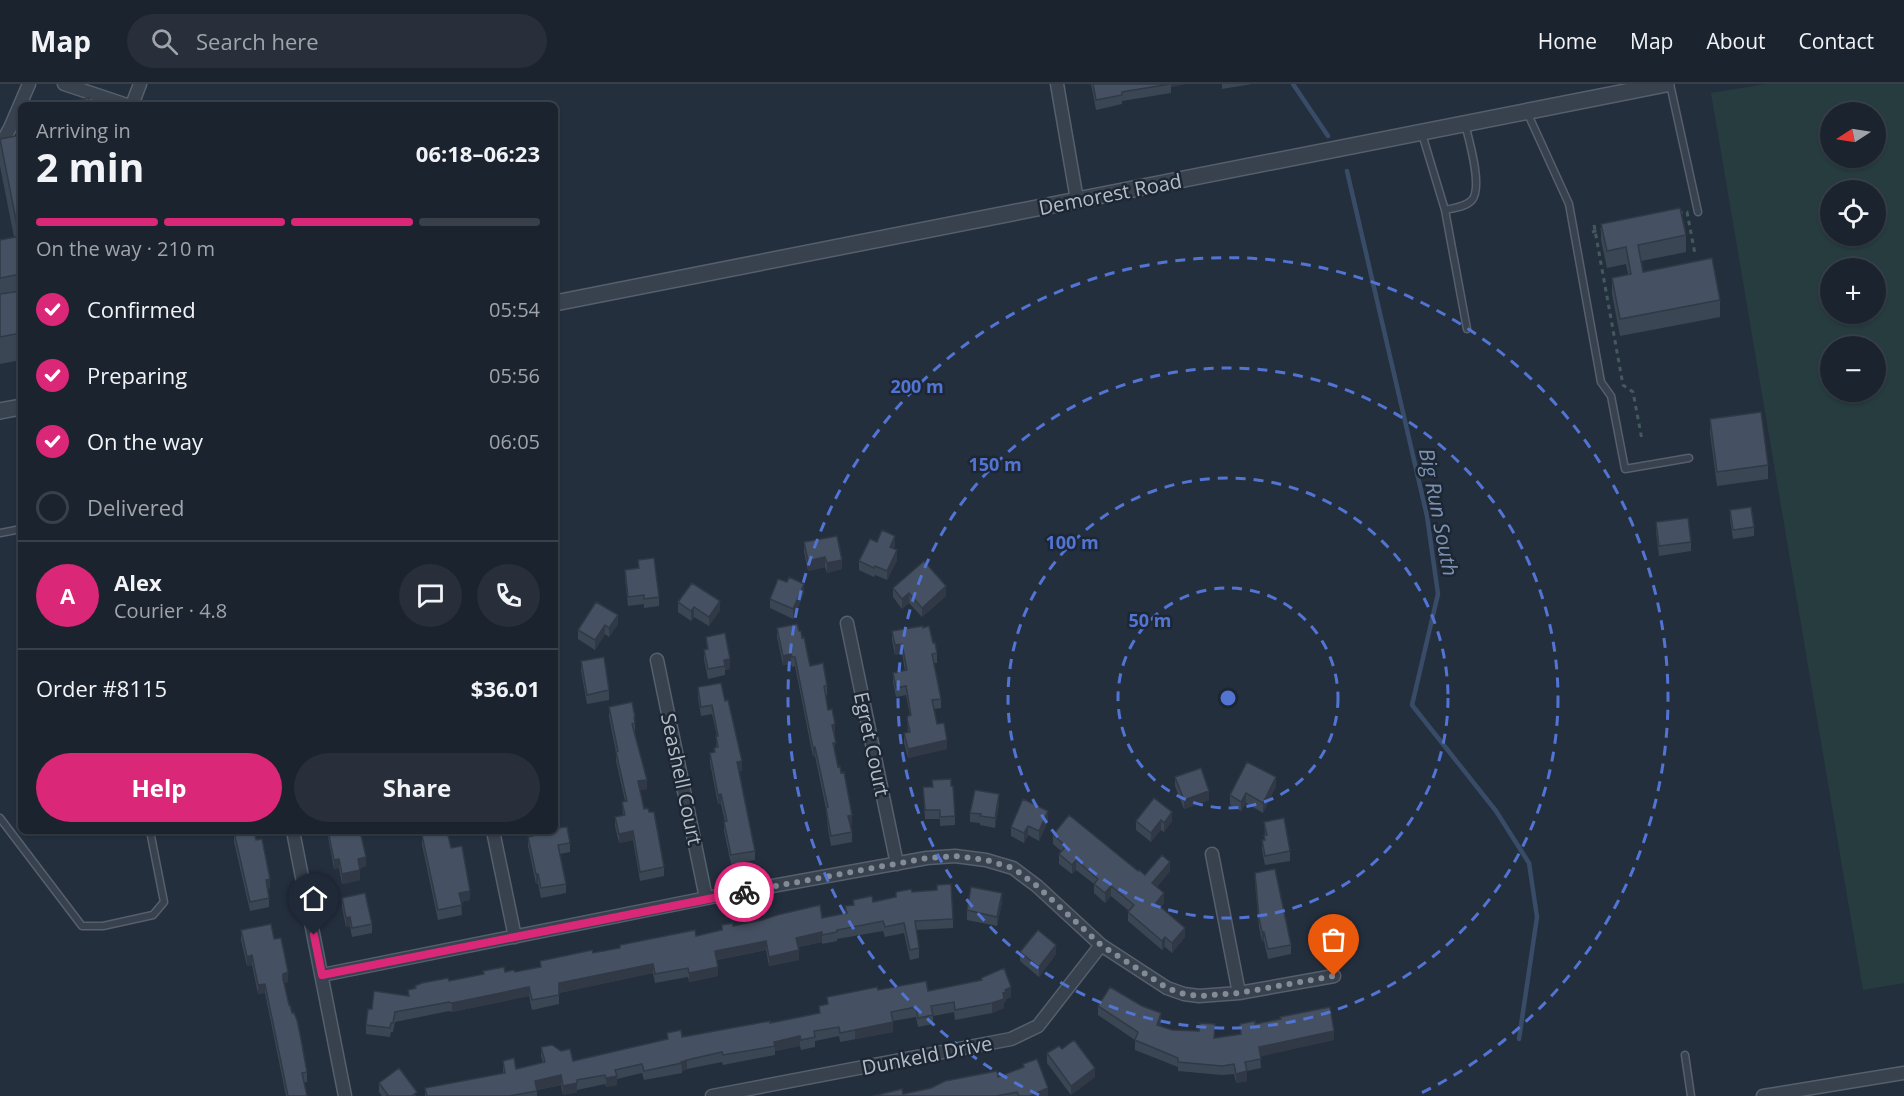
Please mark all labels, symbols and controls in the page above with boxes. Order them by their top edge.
search box [127,14,547,68]
text: Map [30,22,91,60]
icon: search [148,25,181,58]
text: Search here [196,26,319,56]
text: Home [1538,27,1597,55]
text: Map [1630,27,1673,55]
text: About [1706,27,1766,55]
text: Contact [1799,27,1874,55]
north arrow [1820,102,1886,168]
map controls [1820,102,1886,402]
text: Arriving in [36,117,131,144]
text: 06:18–06:23 [416,138,540,168]
text: 2 min [36,140,144,193]
street label: Demorest Road [1036,167,1184,221]
button: locate [1820,180,1886,246]
text: On the way · 210 m [36,235,215,262]
button: + [1820,258,1886,324]
icon: check [36,293,69,326]
text: Confirmed [87,294,196,324]
text: 05:54 [489,296,540,323]
button: − [1820,336,1886,402]
icon: check [36,359,69,392]
text: Preparing [87,360,187,390]
text: 05:56 [489,362,540,389]
text: 200 m [890,374,944,398]
icon: check [36,425,69,458]
text: On the way [87,426,203,456]
text: 06:05 [489,428,540,455]
water label: Big Run South [1413,446,1465,578]
text: 150 m [968,452,1022,476]
text: Delivered [87,492,185,522]
text: 100 m [1045,530,1099,554]
button: chat [399,564,462,627]
button: phone [477,564,540,627]
text: Alex [114,567,162,597]
text: A [60,580,75,610]
text: Courier · 4.8 [114,597,227,624]
text: 50 m [1129,608,1171,632]
text: Order #8115 [36,673,167,703]
text: $36.01 [471,673,540,703]
centre of rings [1218,688,1238,708]
street label: Egret Court [848,689,896,799]
street label: Seashell Court [655,711,709,847]
button: Help [36,753,282,822]
button: Share [294,753,540,822]
courier [714,862,774,922]
pin [288,873,339,935]
icon: bike [728,876,761,909]
icon: home [297,882,330,915]
pin [1308,914,1359,976]
icon: bag [1317,923,1350,956]
street label: Dunkeld Drive [860,1029,994,1081]

